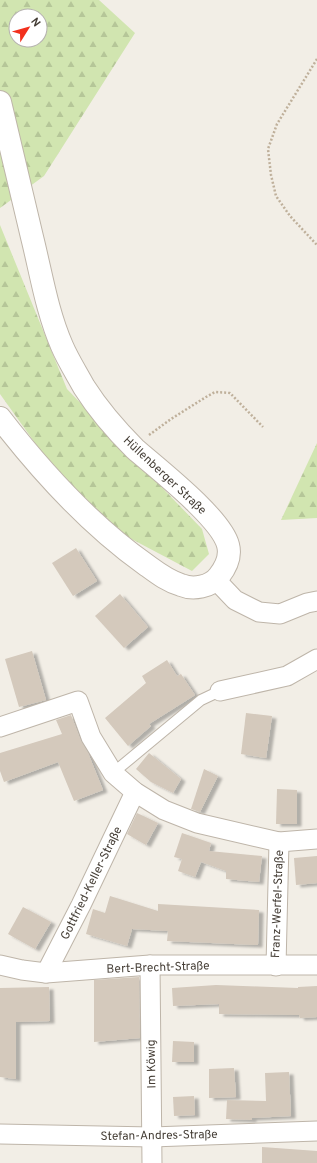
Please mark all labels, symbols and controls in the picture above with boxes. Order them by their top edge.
north arrow [8,8,48,48]
text: N [27,15,43,30]
street label: Hüllenberger Straße [119,433,209,519]
street label: Gottfried-Keller-Straße [57,824,126,943]
street label: Franz-Werfel-Straße [268,850,288,958]
street label: Bert-Brecht-Straße [106,958,210,978]
street label: Im Köwig [144,1039,160,1089]
street label: Stefan-Andres-Straße [100,1127,218,1145]

